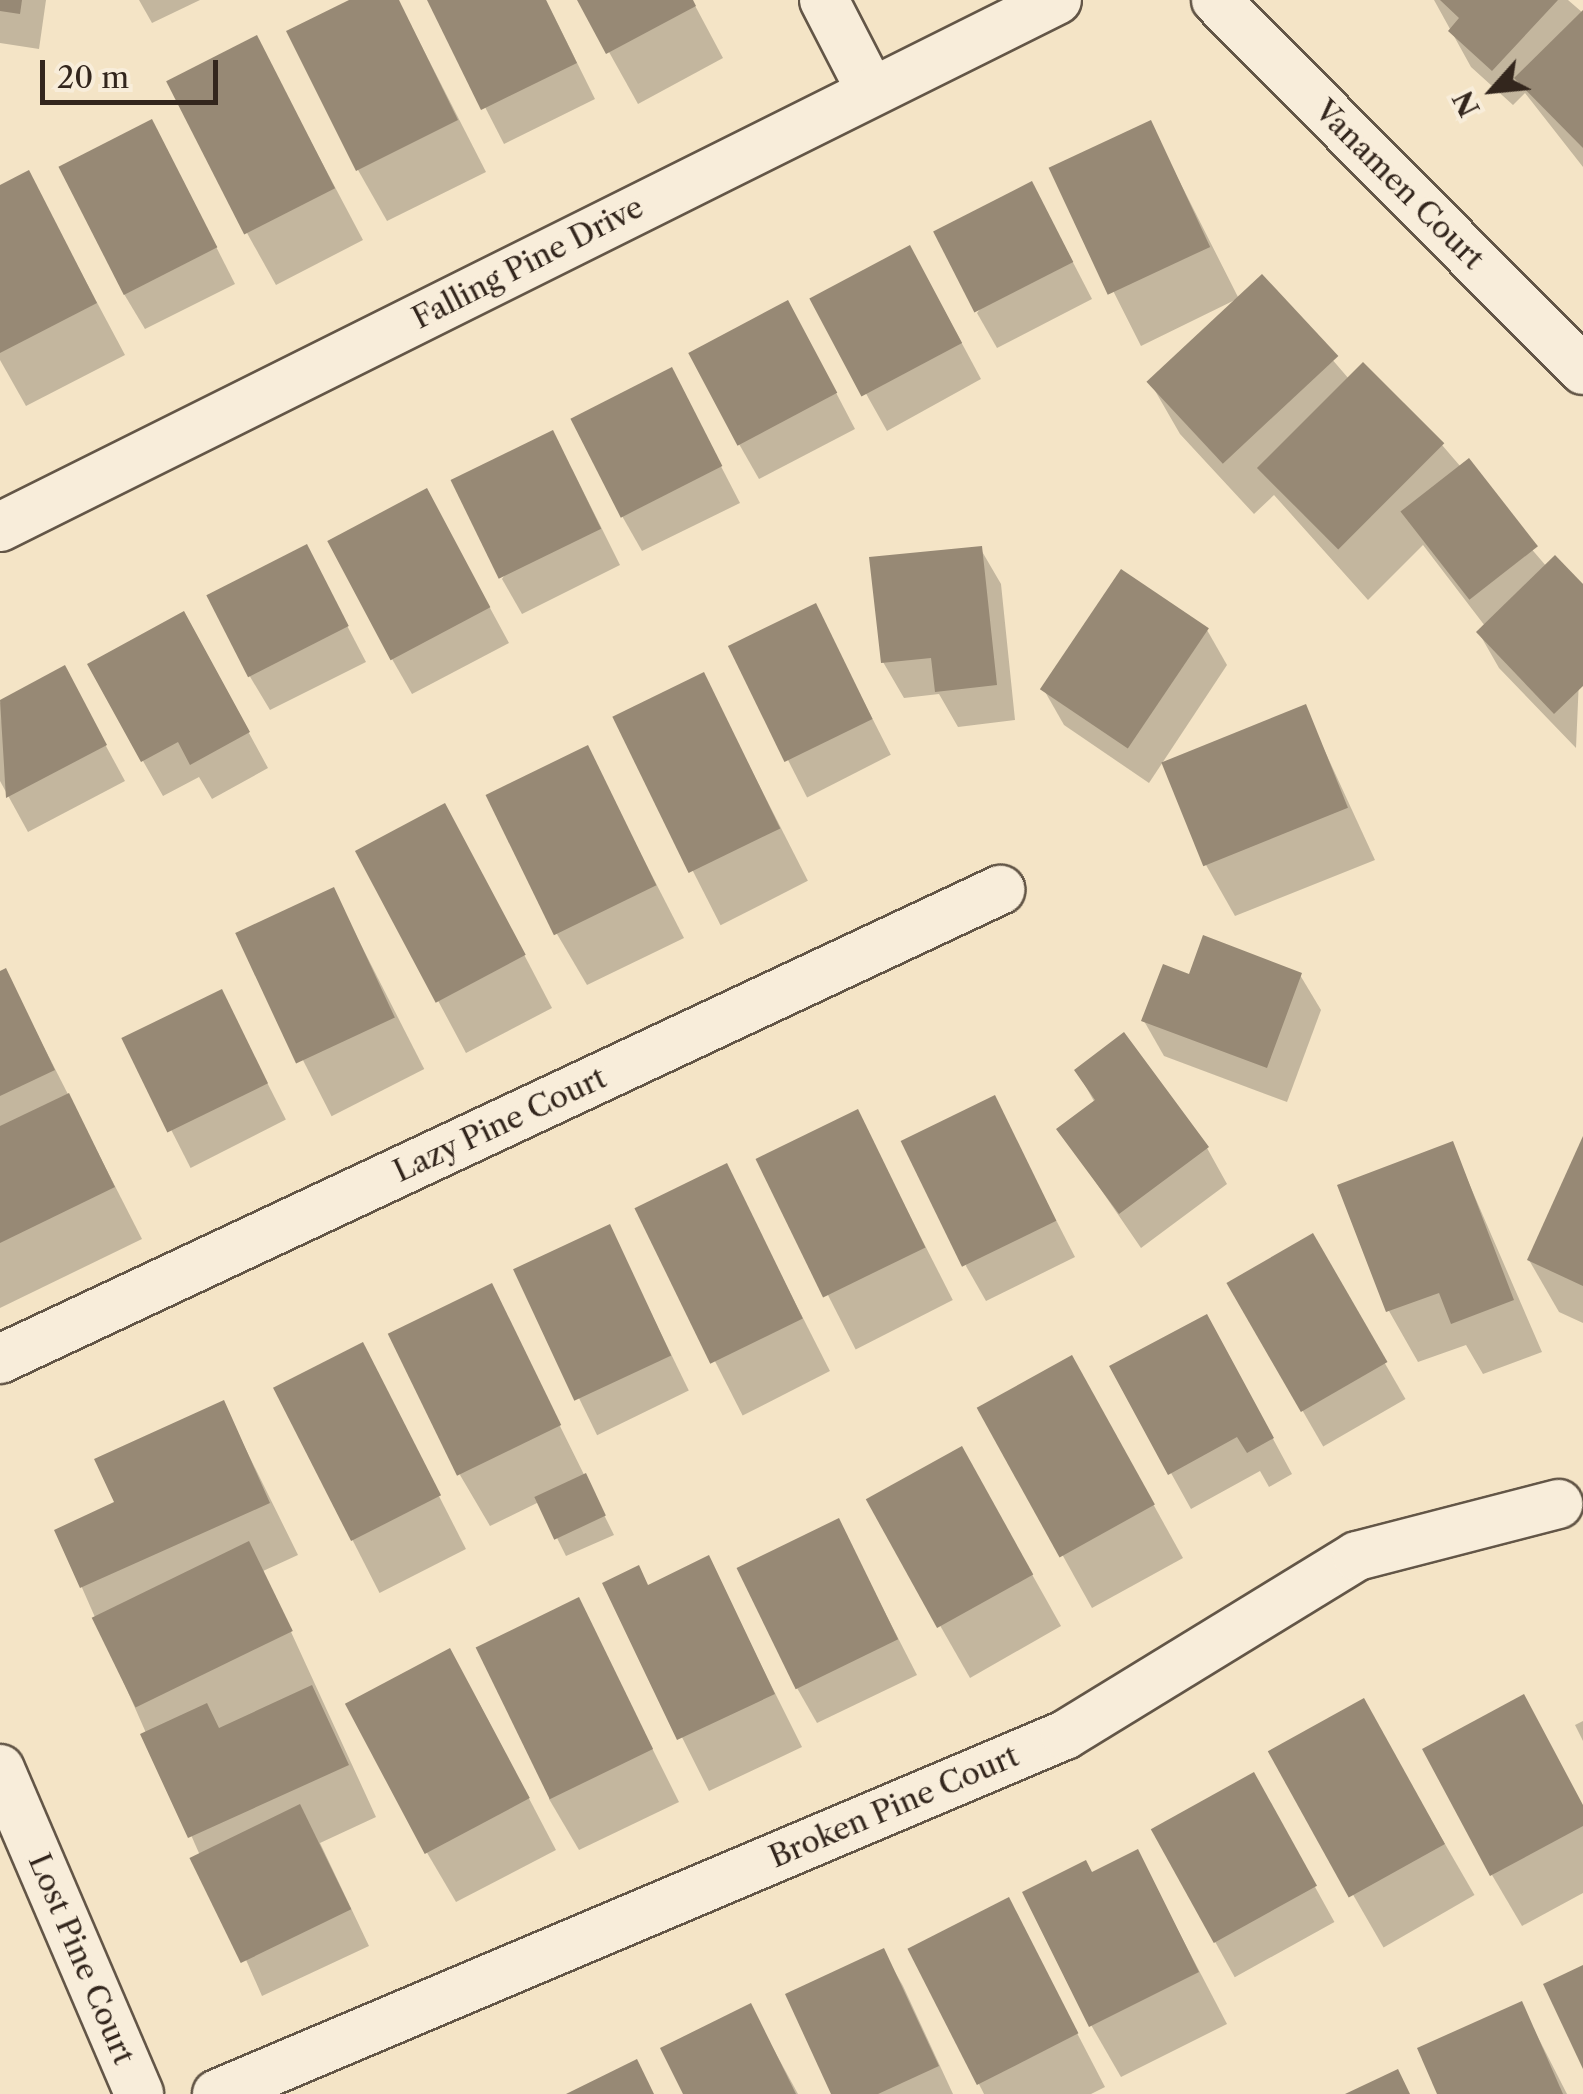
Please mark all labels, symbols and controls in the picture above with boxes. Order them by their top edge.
scale bar [45,40,222,102]
north arrow [1443,40,1543,140]
text: 20 m [57,59,129,96]
text: N [1446,85,1487,122]
street label: Vanamen Court [1307,93,1491,277]
street label: Falling Pine Drive [407,189,649,337]
street label: Lazy Pine Court [388,1060,612,1190]
street label: Broken Pine Court [764,1738,1024,1876]
street label: Lost Pine Court [20,1848,142,2070]

